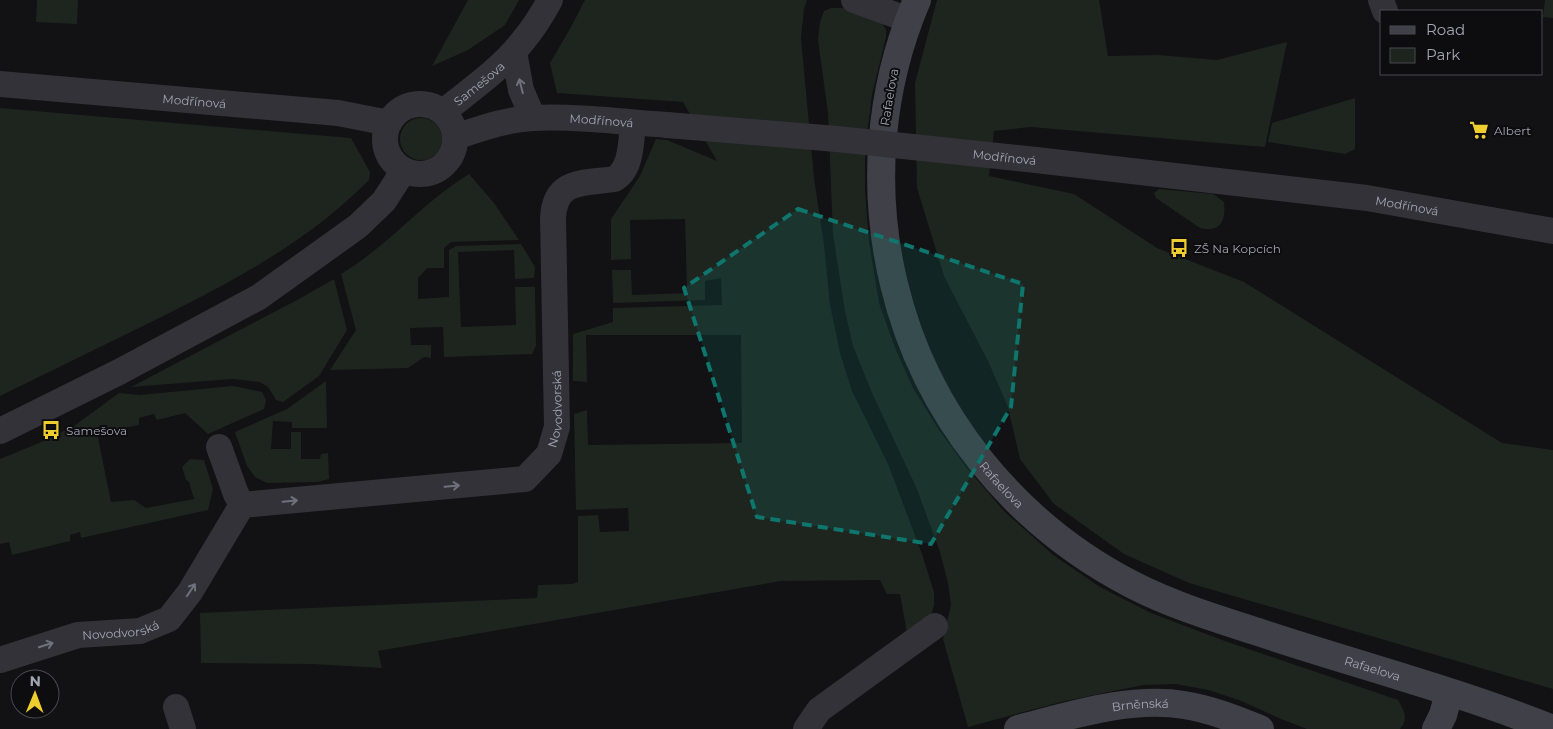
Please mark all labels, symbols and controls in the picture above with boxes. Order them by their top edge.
legend [1380,10,1543,75]
text: Road [1426,20,1465,39]
text: Park [1426,45,1460,64]
street label: Samešova [450,58,507,108]
street label: Rafaelova [877,67,901,127]
one-way arrow [516,78,525,94]
street label: Modřínová [162,90,227,111]
street label: Modřínová [569,110,634,130]
supermarket icon: Albert [1468,119,1490,141]
place label: Albert [1494,123,1531,138]
street label: Modřínová [972,146,1037,167]
street label: Modřínová [1374,192,1440,218]
bus stop icon: ZŠ Na Kopcích [1168,237,1190,259]
place label: ZŠ Na Kopcích [1194,241,1281,256]
street label: Novodvorská [544,370,565,449]
bus stop icon: Samešova [40,419,62,441]
place label: Samešova [66,423,127,438]
street label: Rafaelova [977,458,1027,511]
one-way arrow [444,481,460,491]
one-way arrow [282,496,298,506]
one-way arrow [185,583,196,597]
street label: Novodvorská [82,616,161,642]
one-way arrow [38,640,54,649]
street label: Rafaelova [1343,652,1403,684]
north arrow [10,669,60,719]
text: N [29,672,41,690]
street label: Brněnská [1111,695,1169,714]

